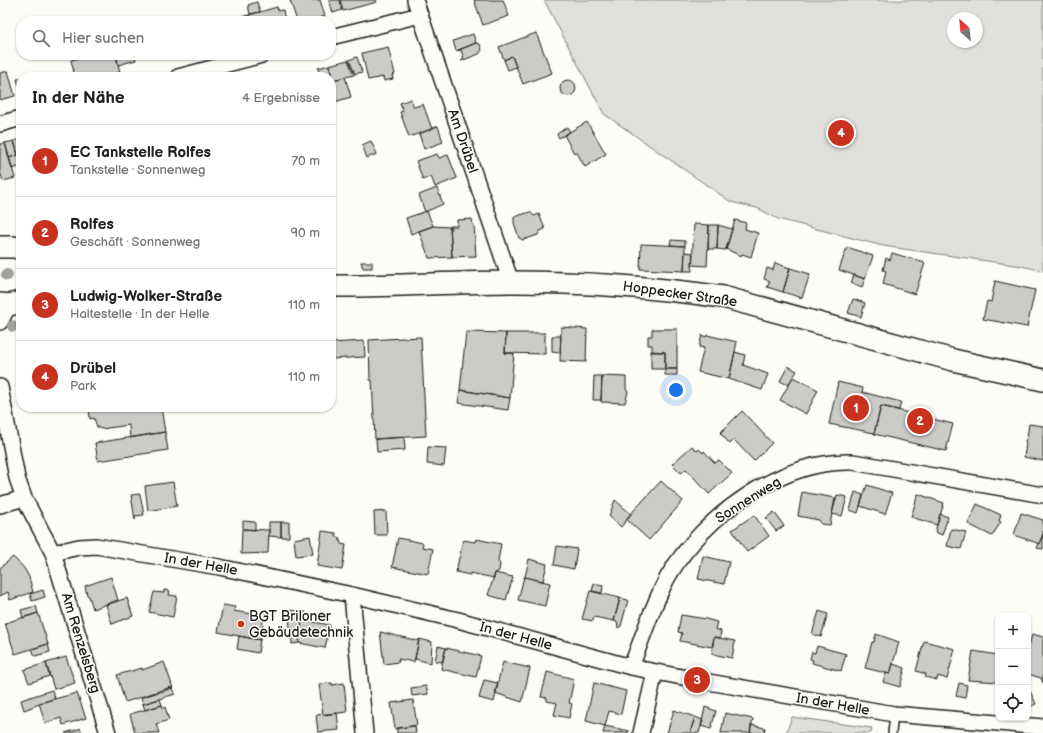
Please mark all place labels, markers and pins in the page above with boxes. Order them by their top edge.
pin: 4 [828,118,854,148]
pin: 1 [843,393,869,423]
pin: 2 [907,406,933,436]
place label: BGT Briloner Gebäudetechnik [249,608,353,641]
marker: BGT Briloner Gebäudetechnik [236,619,246,629]
pin: 3 [684,665,710,695]

